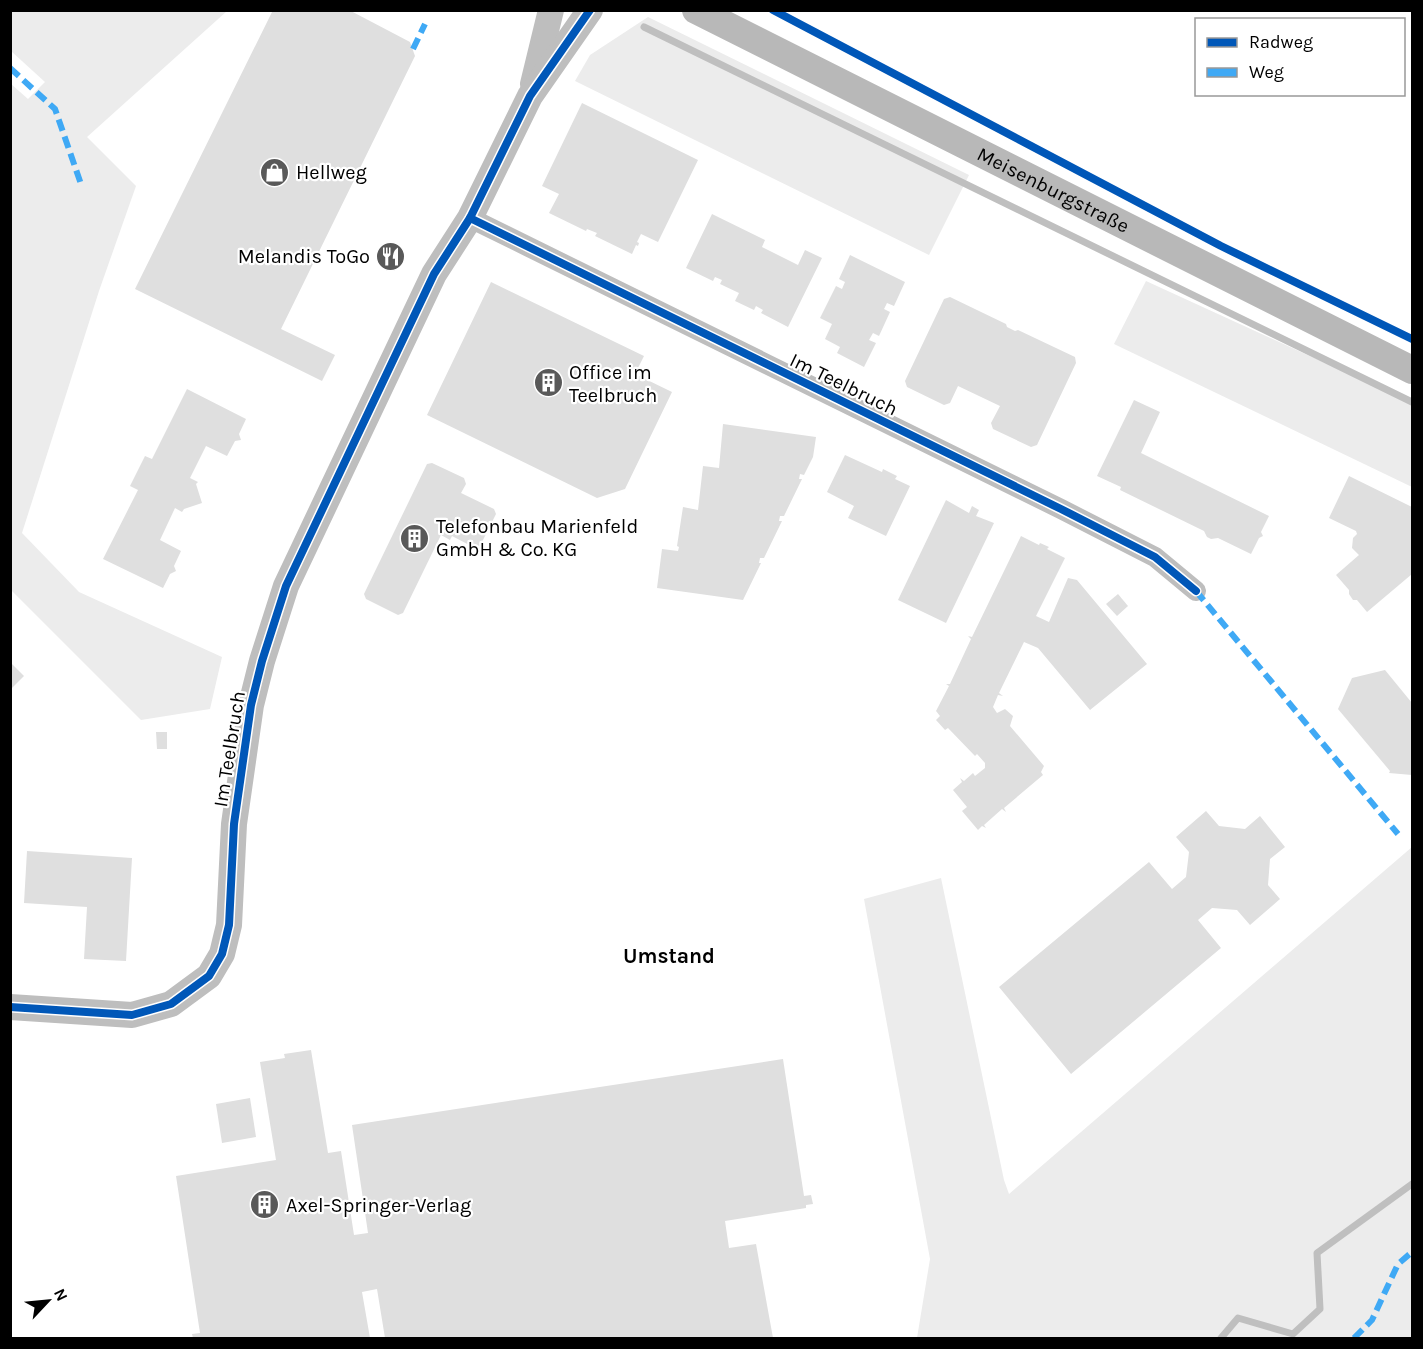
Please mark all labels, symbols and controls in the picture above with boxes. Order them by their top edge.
legend [1195,18,1405,96]
text: Radweg [1249,31,1313,53]
text: Weg [1249,61,1284,83]
street label: Meisenburgstraße [973,142,1133,238]
shop icon: Hellweg [259,156,291,188]
place label: Hellweg [296,161,367,184]
restaurant icon: Melandis ToGo [375,240,407,272]
place label: Melandis ToGo [238,245,370,268]
street label: Im Teelbruch [786,348,902,420]
place label: Office im Teelbruch [569,361,657,407]
building icon: Office im Teelbruch [532,367,564,399]
place label: Telefonbau Marienfeld GmbH & Co. KG [436,515,638,561]
building icon: Telefonbau Marienfeld GmbH & Co. KG [399,522,431,554]
street label: Im Teelbruch [209,689,250,809]
district label: Umstand [623,944,715,968]
building icon: Axel-Springer-Verlag [249,1189,281,1221]
place label: Axel-Springer-Verlag [286,1194,471,1217]
north arrow [18,1271,78,1331]
text: N [50,1285,72,1304]

